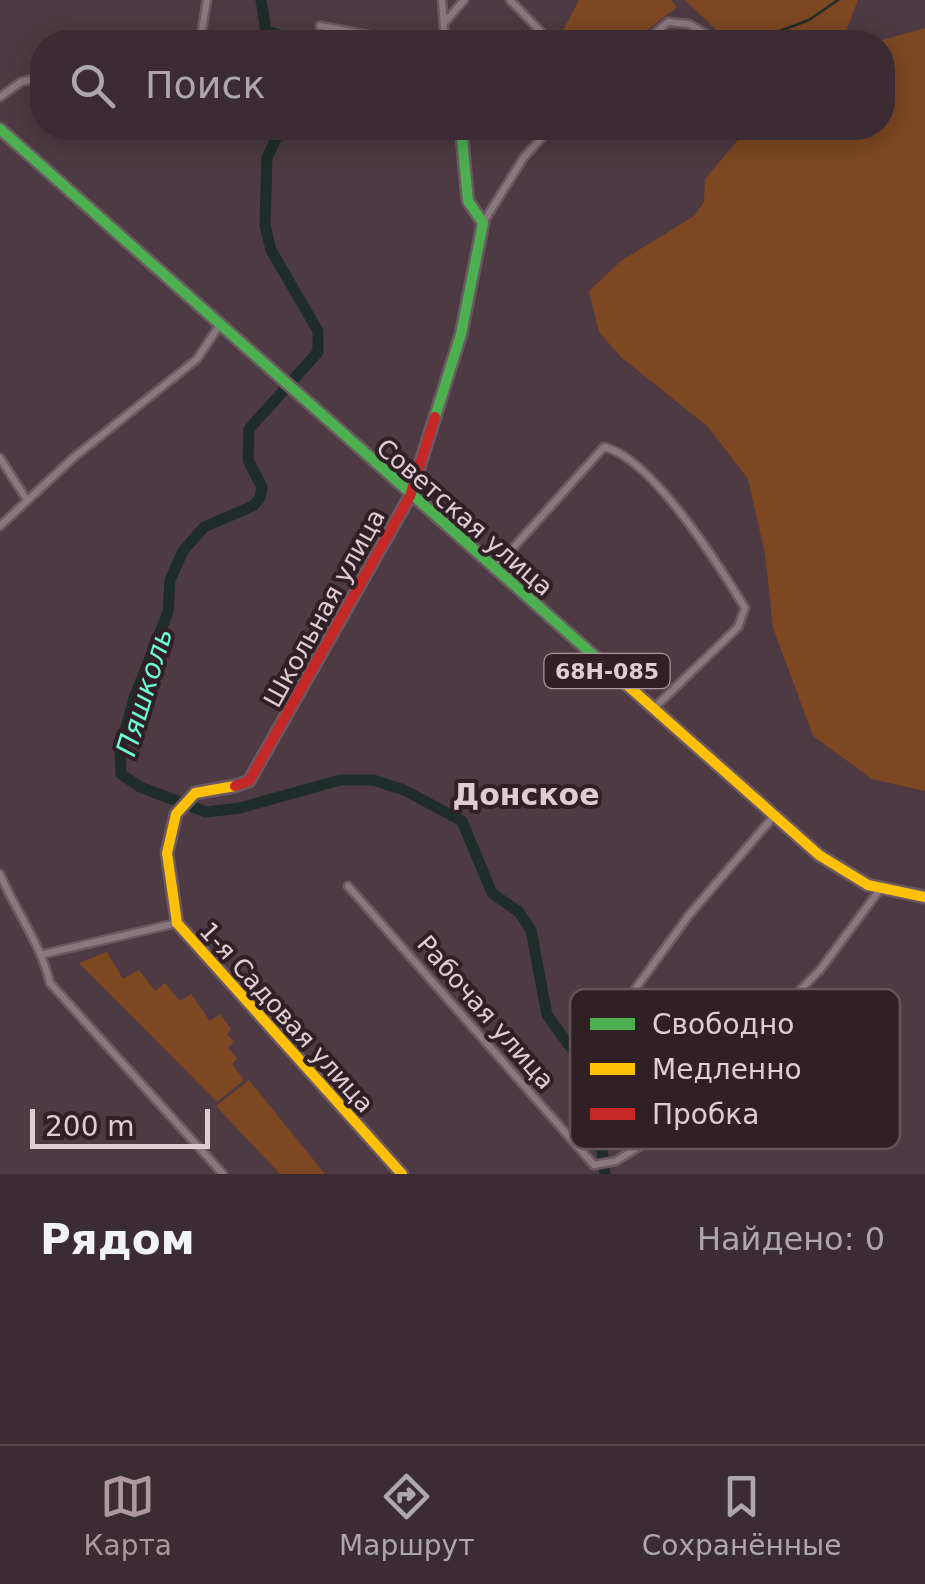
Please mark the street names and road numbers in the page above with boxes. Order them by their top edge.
street label: Советская улица [371,433,559,602]
street label: Школьная улица [258,504,391,712]
road number: 68Н-085 [544,654,670,688]
street label: 1-я Садовая улица [194,916,380,1118]
street label: Рабочая улица [411,930,560,1095]

